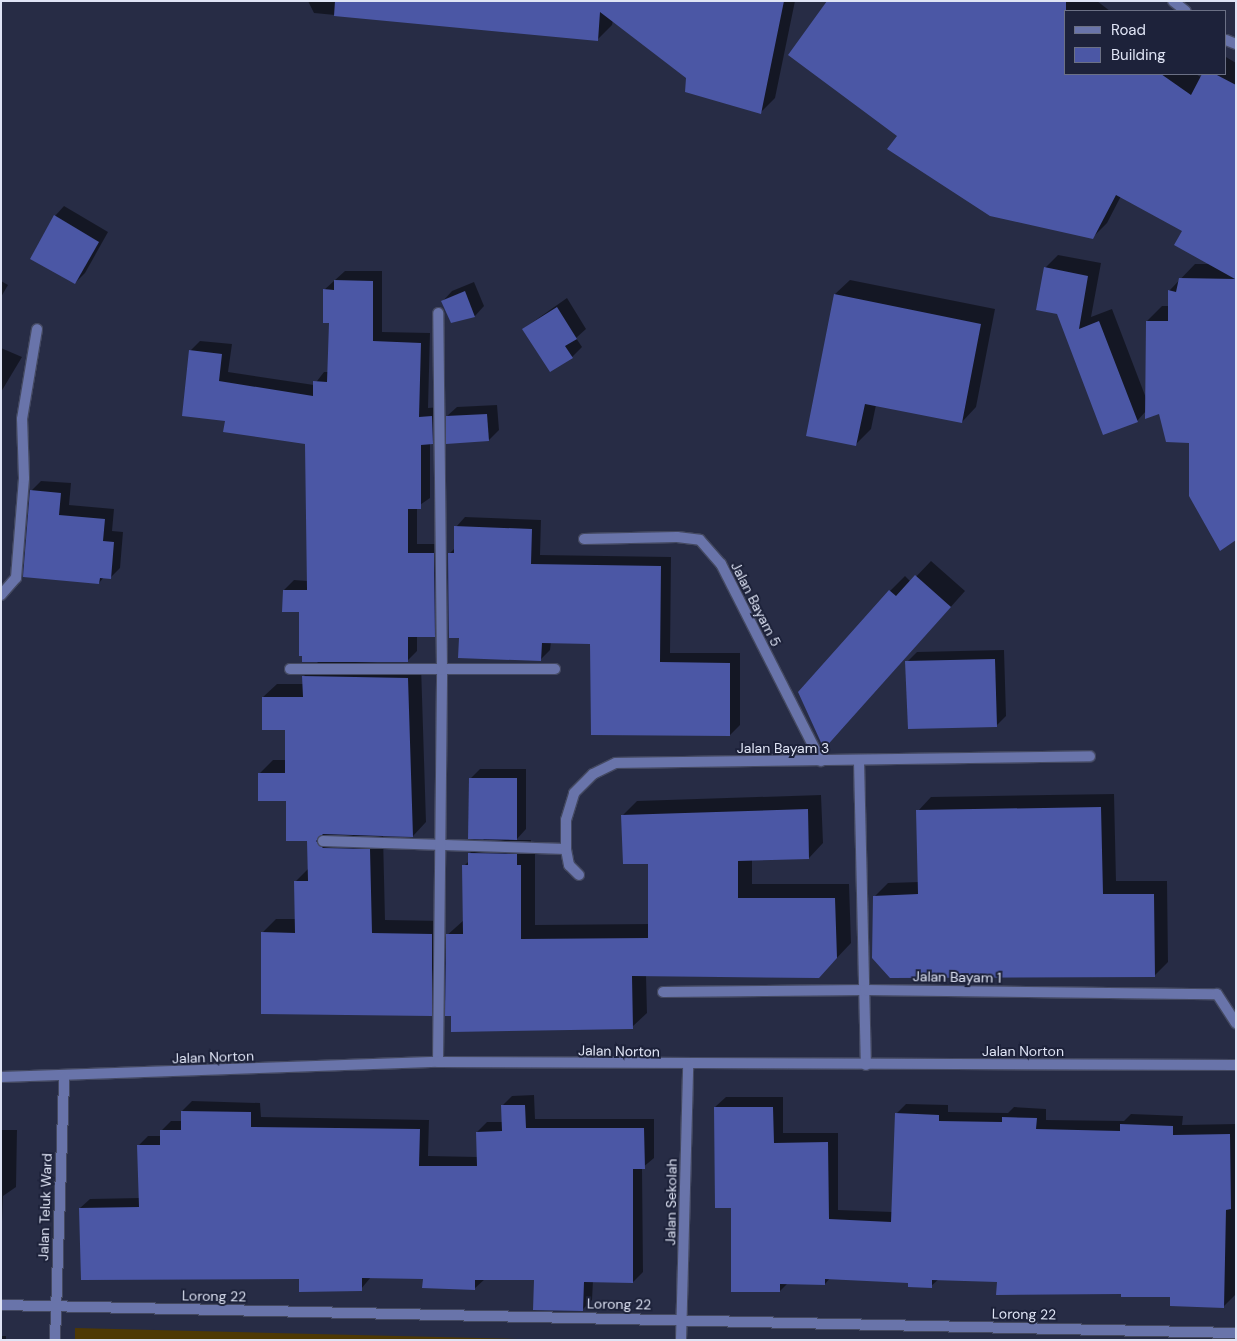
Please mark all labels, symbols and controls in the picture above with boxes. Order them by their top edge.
legend [1064,10,1227,75]
text: Road [1111,20,1146,40]
text: Building [1111,45,1166,65]
street label: Jalan Bayam 5 [727,559,785,649]
street label: Jalan Bayam 3 [737,740,829,756]
street label: Jalan Bayam 1 [913,968,1001,986]
street label: Jalan Norton [578,1042,660,1060]
street label: Jalan Norton [982,1043,1064,1059]
street label: Jalan Norton [172,1047,254,1067]
street label: Jalan Teluk Ward [35,1153,55,1261]
street label: Jalan Sekolah [662,1158,680,1246]
street label: Lorong 22 [182,1287,246,1305]
street label: Lorong 22 [587,1295,651,1313]
street label: Lorong 22 [992,1305,1056,1323]

